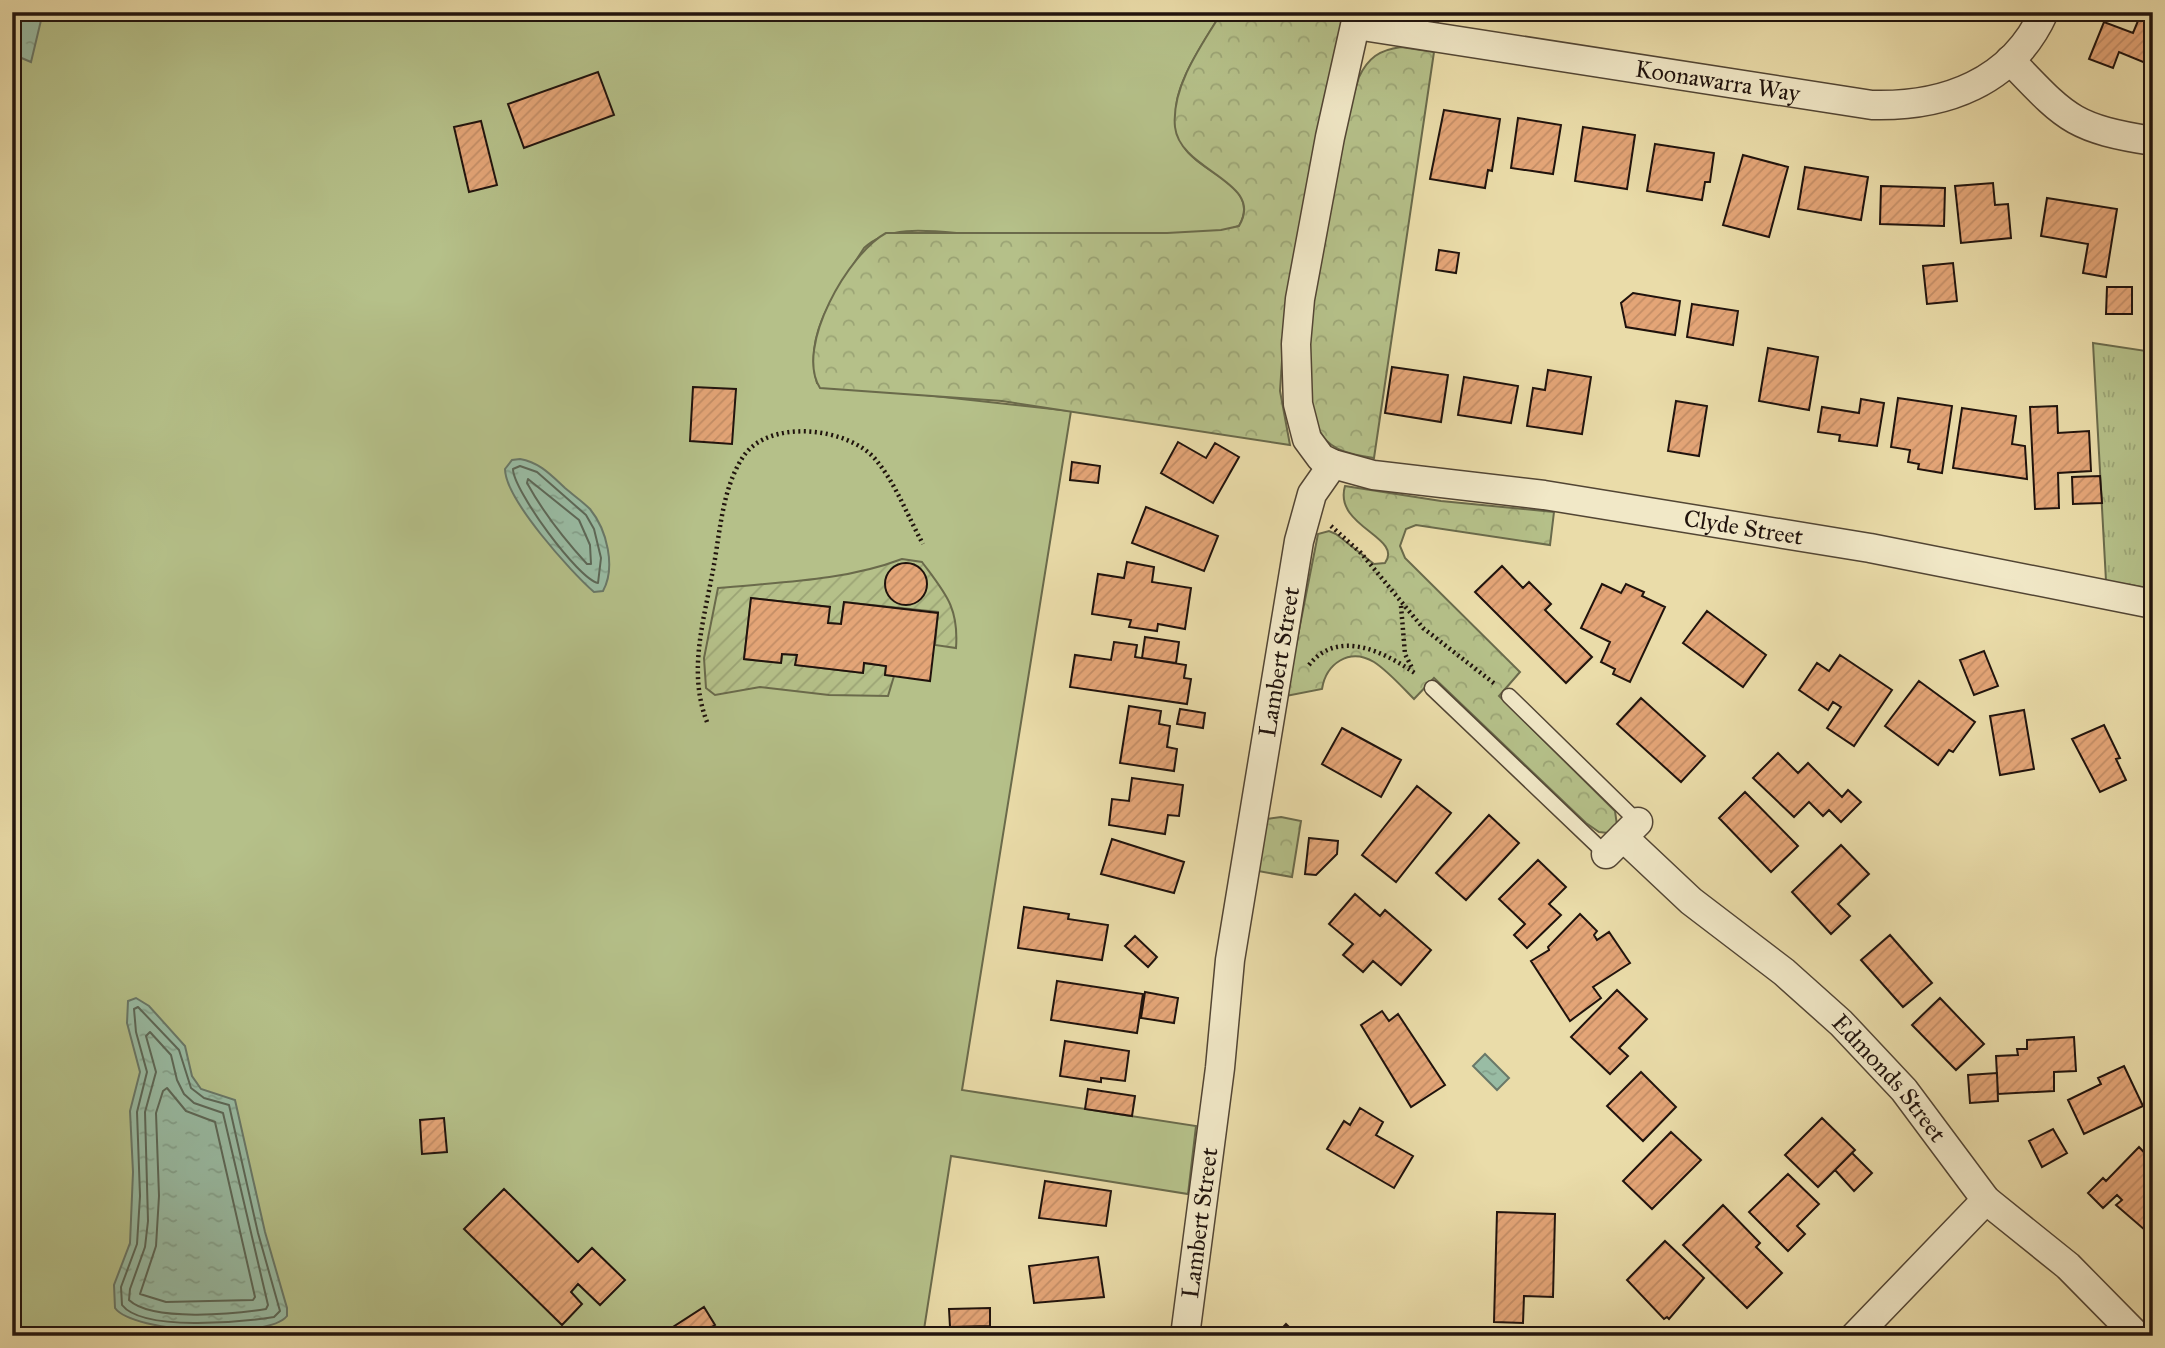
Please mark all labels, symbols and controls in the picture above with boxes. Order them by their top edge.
street label: Koonawarra Way [1633,54,1803,109]
street label: Clyde Street [1682,503,1806,552]
street label: Lambert Street [1252,584,1306,739]
street label: Edmonds Street [1825,1008,1953,1148]
street label: Lambert Street [1175,1145,1225,1300]

